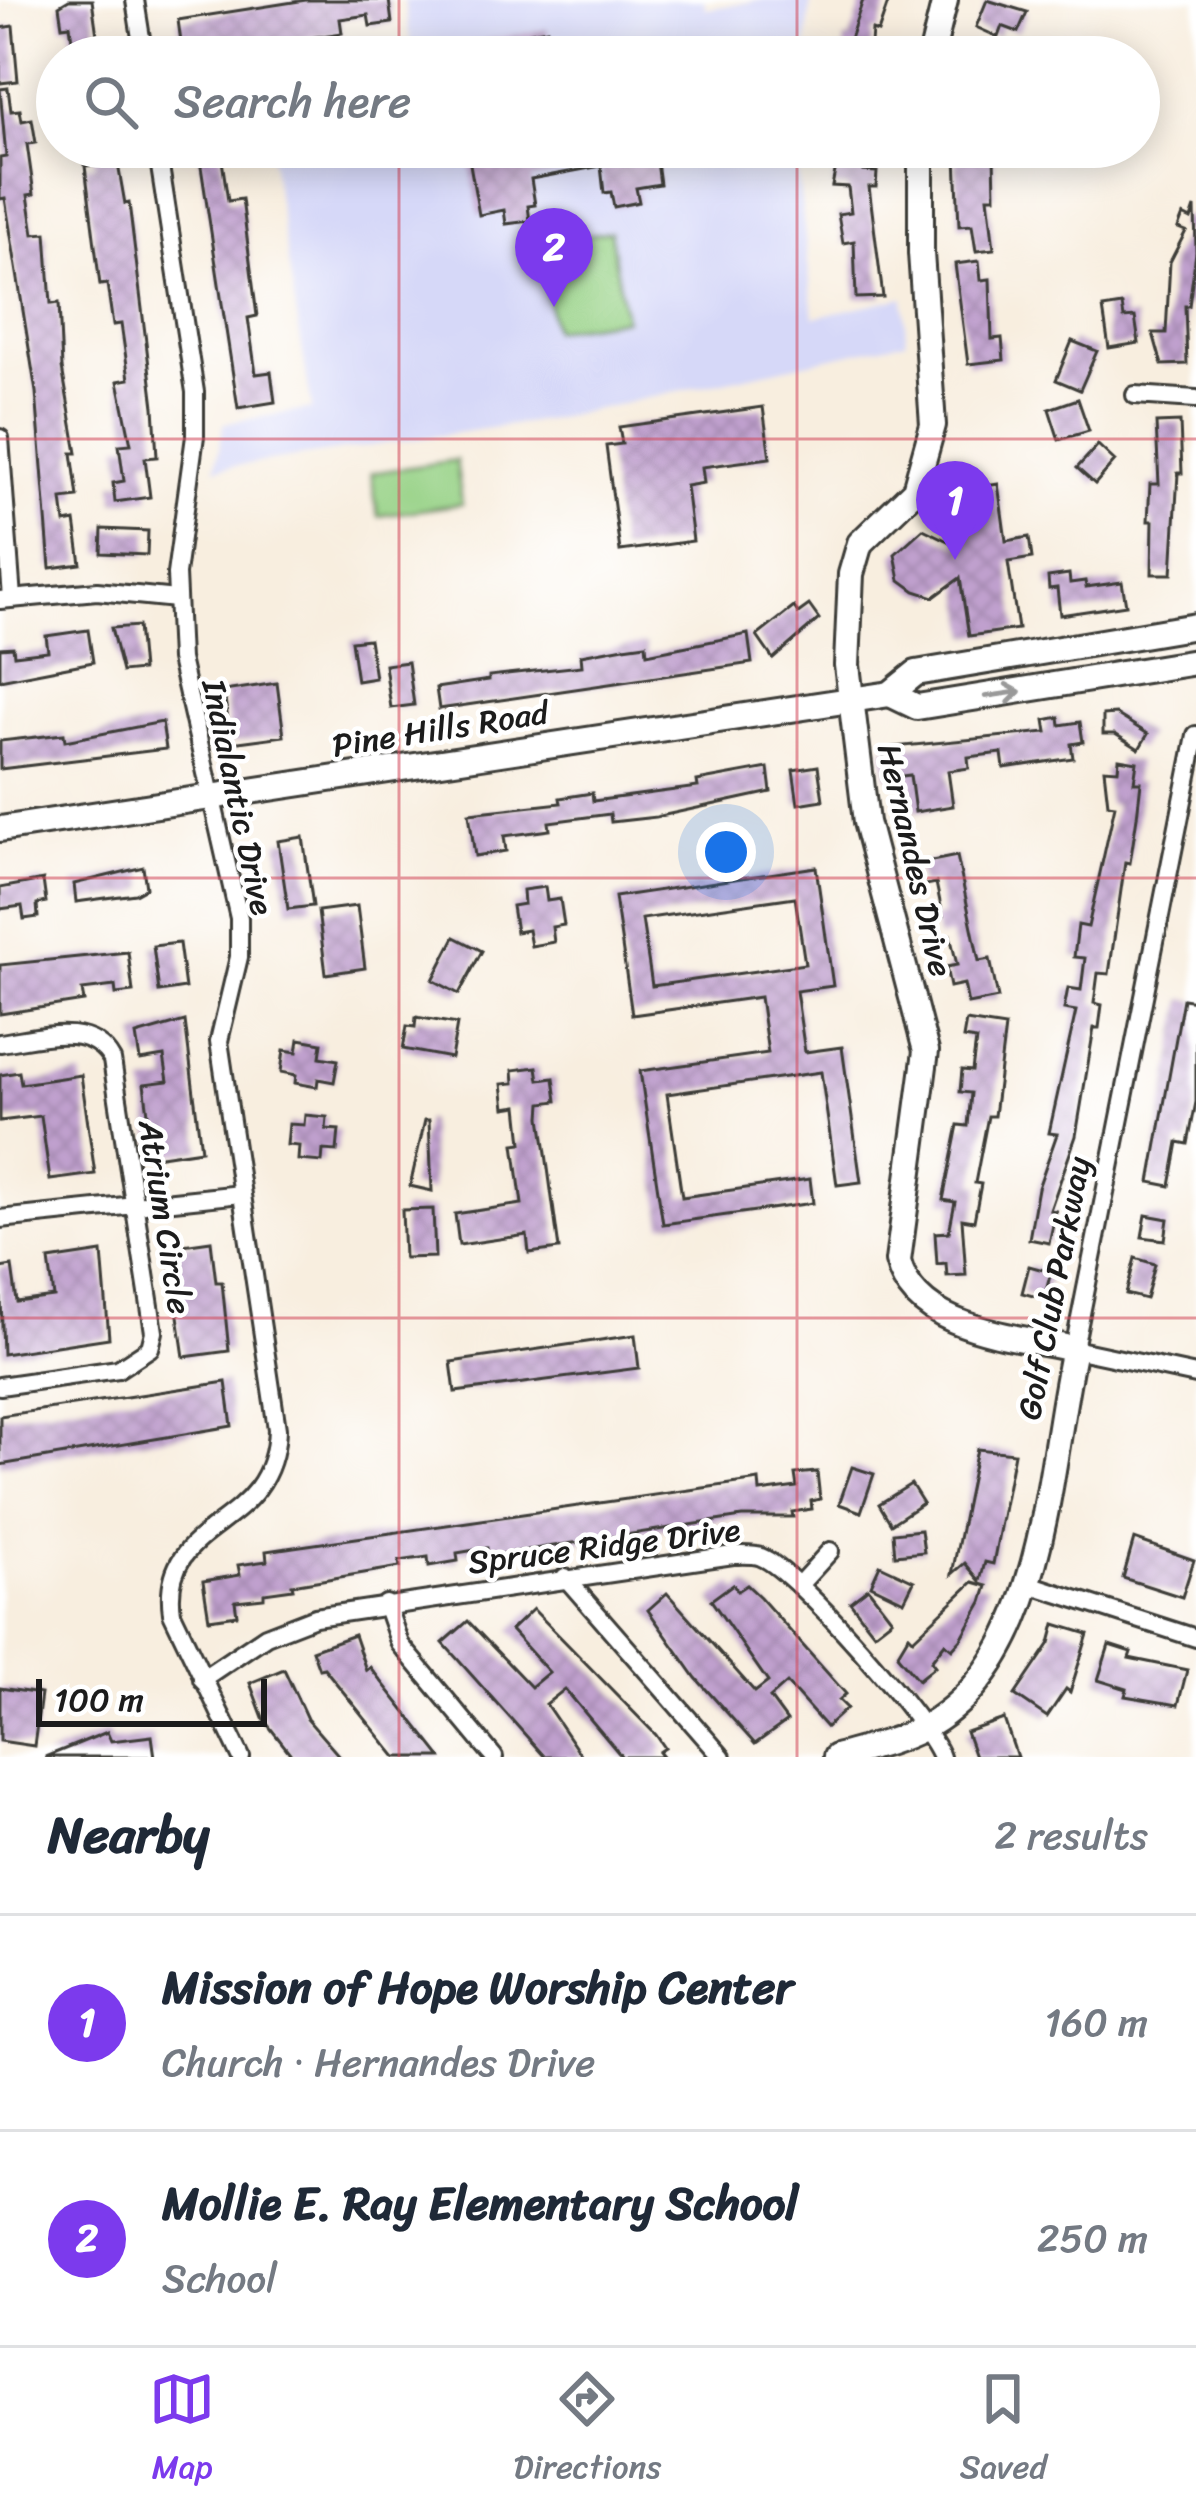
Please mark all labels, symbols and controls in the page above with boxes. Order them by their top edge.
search box [36,36,1160,168]
text: Search here [174,62,411,142]
icon: search [78,69,144,135]
pin: 2 [515,208,593,307]
pin: 1 [916,461,994,560]
street label: Indialantic Drive [185,673,291,921]
one-way arrow [983,682,1022,705]
street label: Pine Hills Road [328,683,555,775]
street label: Hernandes Drive [860,738,970,983]
your location [696,822,756,882]
street label: Atrium Circle [121,1115,209,1319]
street label: Golf Club Parkway [1000,1151,1108,1425]
street label: Spruce Ridge Drive [465,1501,744,1591]
text: 100 m [54,1671,144,1729]
scale bar [36,1673,267,1726]
text: Nearby [48,1790,209,1880]
text: 2 results [994,1801,1148,1870]
text: Mission of Hope Worship Center [162,1948,794,2028]
text: 1 [79,1988,95,2057]
text: 160 m [1044,1988,1148,2057]
text: Church · Hernandes Drive [162,2028,595,2097]
text: Mollie E. Ray Elementary School [162,2164,798,2244]
text: 2 [76,2204,98,2273]
text: 250 m [1037,2204,1148,2273]
text: School [162,2244,277,2313]
tab: Map [149,2366,215,2496]
tab: Directions [514,2366,661,2496]
tab: Saved [960,2366,1047,2496]

